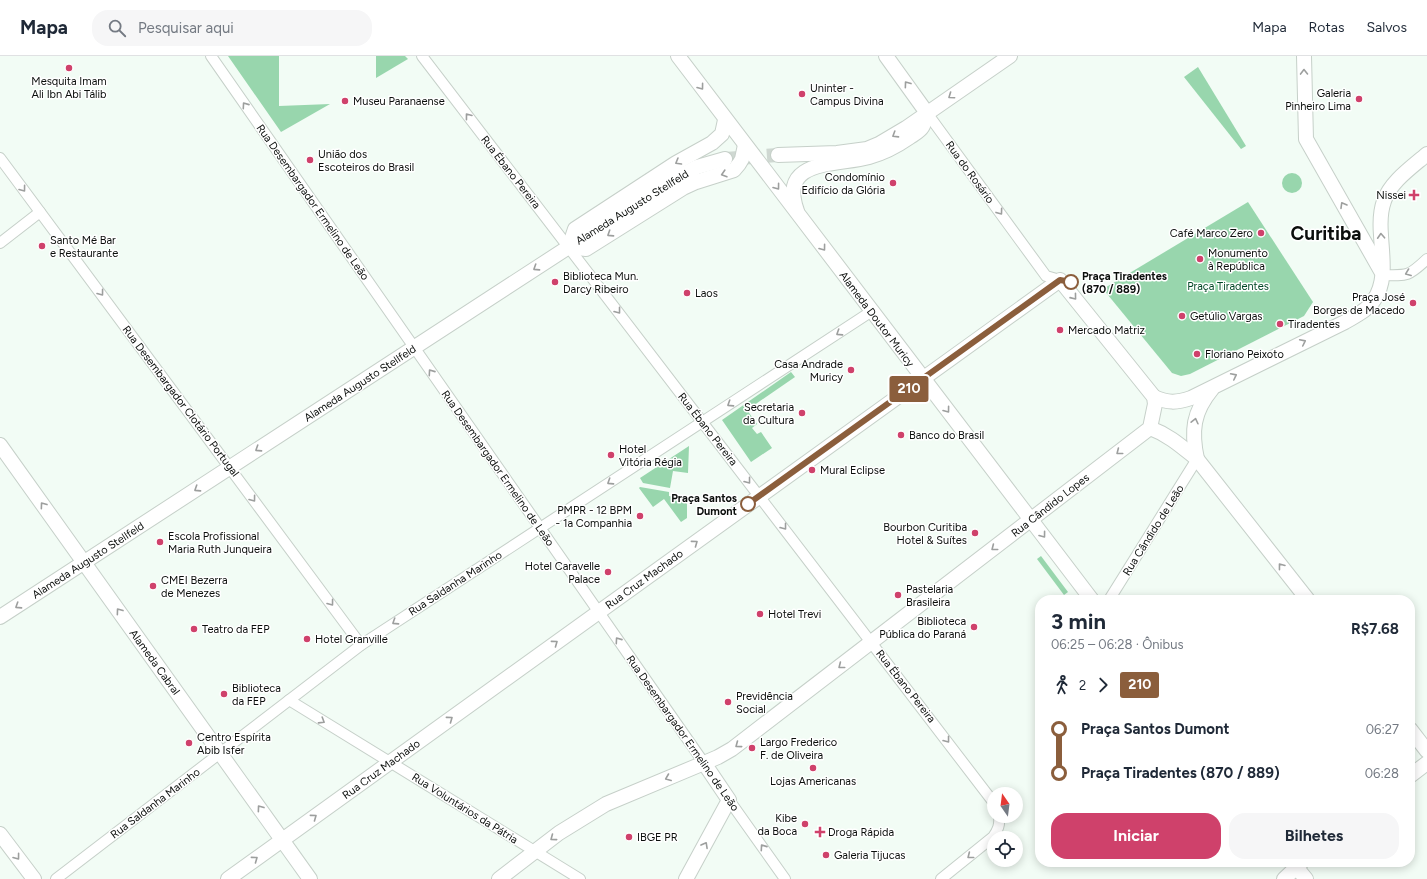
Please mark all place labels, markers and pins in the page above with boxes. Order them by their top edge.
marker: Mesquita Imam Ali Ibn Abi Tálib [64,63,74,73]
place label: Mesquita Imam Ali Ibn Abi Tálib [31,75,107,101]
place label: Uninter - Campus Divina [810,82,884,108]
place label: Galeria Pinheiro Lima [1285,87,1351,113]
marker: Uninter - Campus Divina [797,89,807,99]
marker: Galeria Pinheiro Lima [1354,94,1364,104]
place label: Museu Paranaense [353,95,445,108]
marker: Museu Paranaense [340,96,350,106]
place label: União dos Escoteiros do Brasil [318,148,414,174]
marker: União dos Escoteiros do Brasil [305,155,315,165]
place label: Condomínio Edifício da Glória [801,171,885,197]
marker: Condomínio Edifício da Glória [888,178,898,188]
place label: Nissei [1376,189,1406,202]
marker: Nissei [1409,190,1419,200]
place label: Café Marco Zero [1170,227,1253,240]
marker: Café Marco Zero [1256,228,1266,238]
place label: Santo Mé Bar e Restaurante [50,234,118,260]
marker: Santo Mé Bar e Restaurante [37,241,47,251]
place label: Monumento à República [1208,247,1268,273]
marker: Monumento à República [1195,254,1205,264]
place label: Biblioteca Mun. Darcy Ribeiro [563,270,638,296]
place label: Praça Tiradentes (870 / 889) [1082,270,1167,296]
marker: Praça Tiradentes (870 / 889) [1063,274,1079,290]
marker: Biblioteca Mun. Darcy Ribeiro [550,277,560,287]
place label: Laos [695,287,718,300]
marker: Laos [682,288,692,298]
place label: Praça José Borges de Macedo [1313,291,1405,317]
marker: Praça José Borges de Macedo [1408,298,1418,308]
place label: Getúlio Vargas [1190,310,1262,323]
marker: Getúlio Vargas [1177,311,1187,321]
place label: Tiradentes [1288,318,1340,331]
marker: Tiradentes [1275,319,1285,329]
place label: Mercado Matriz [1068,324,1145,337]
marker: Mercado Matriz [1055,325,1065,335]
place label: Floriano Peixoto [1205,348,1284,361]
marker: Floriano Peixoto [1192,349,1202,359]
place label: Casa Andrade Muricy [774,358,843,384]
marker: Casa Andrade Muricy [846,365,856,375]
place label: Secretaria da Cultura [743,401,794,427]
marker: Secretaria da Cultura [797,408,807,418]
place label: Banco do Brasil [909,429,984,442]
marker: Banco do Brasil [896,430,906,440]
place label: Hotel Vitória Régia [619,443,682,469]
marker: Hotel Vitória Régia [606,450,616,460]
place label: Mural Eclipse [820,464,885,477]
marker: Mural Eclipse [807,465,817,475]
place label: Praça Santos Dumont [671,492,738,518]
marker: Praça Santos Dumont [740,496,756,512]
place label: PMPR - 12 BPM - 1a Companhia [556,504,632,530]
marker: PMPR - 12 BPM - 1a Companhia [635,511,645,521]
place label: Bourbon Curitiba Hotel & Suítes [883,521,967,547]
marker: Bourbon Curitiba Hotel & Suítes [970,528,980,538]
place label: Escola Profissional Maria Ruth Junqueira [168,530,272,556]
marker: Escola Profissional Maria Ruth Junqueira [155,537,165,547]
place label: Hotel Caravelle Palace [525,560,600,586]
marker: Hotel Caravelle Palace [603,567,613,577]
place label: CMEI Bezerra de Menezes [161,574,228,600]
marker: CMEI Bezerra de Menezes [148,581,158,591]
place label: Pastelaria Brasileira [906,583,953,609]
marker: Pastelaria Brasileira [893,590,903,600]
place label: Hotel Trevi [768,608,821,621]
marker: Hotel Trevi [755,609,765,619]
place label: Biblioteca Pública do Paraná [879,615,966,641]
marker: Biblioteca Pública do Paraná [969,622,979,632]
place label: Teatro da FEP [202,623,270,636]
marker: Teatro da FEP [189,624,199,634]
place label: Hotel Granville [315,633,388,646]
marker: Hotel Granville [302,634,312,644]
place label: Biblioteca da FEP [232,682,281,708]
marker: Biblioteca da FEP [219,689,229,699]
place label: Previdência Social [736,690,793,716]
marker: Previdência Social [723,697,733,707]
place label: Centro Espírita Abib Isfer [197,731,271,757]
place label: Largo Frederico F. de Oliveira [760,736,837,762]
marker: Centro Espírita Abib Isfer [184,738,194,748]
marker: Largo Frederico F. de Oliveira [747,743,757,753]
marker: Lojas Americanas [808,763,818,773]
place label: Lojas Americanas [770,775,856,788]
place label: Kibe da Boca [758,812,797,838]
marker: Kibe da Boca [800,819,810,829]
place label: Droga Rápida [828,826,894,839]
marker: Droga Rápida [815,827,825,837]
place label: IBGE PR [637,831,678,844]
marker: IBGE PR [624,832,634,842]
place label: Galeria Tijucas [834,849,905,862]
marker: Galeria Tijucas [821,850,831,860]

